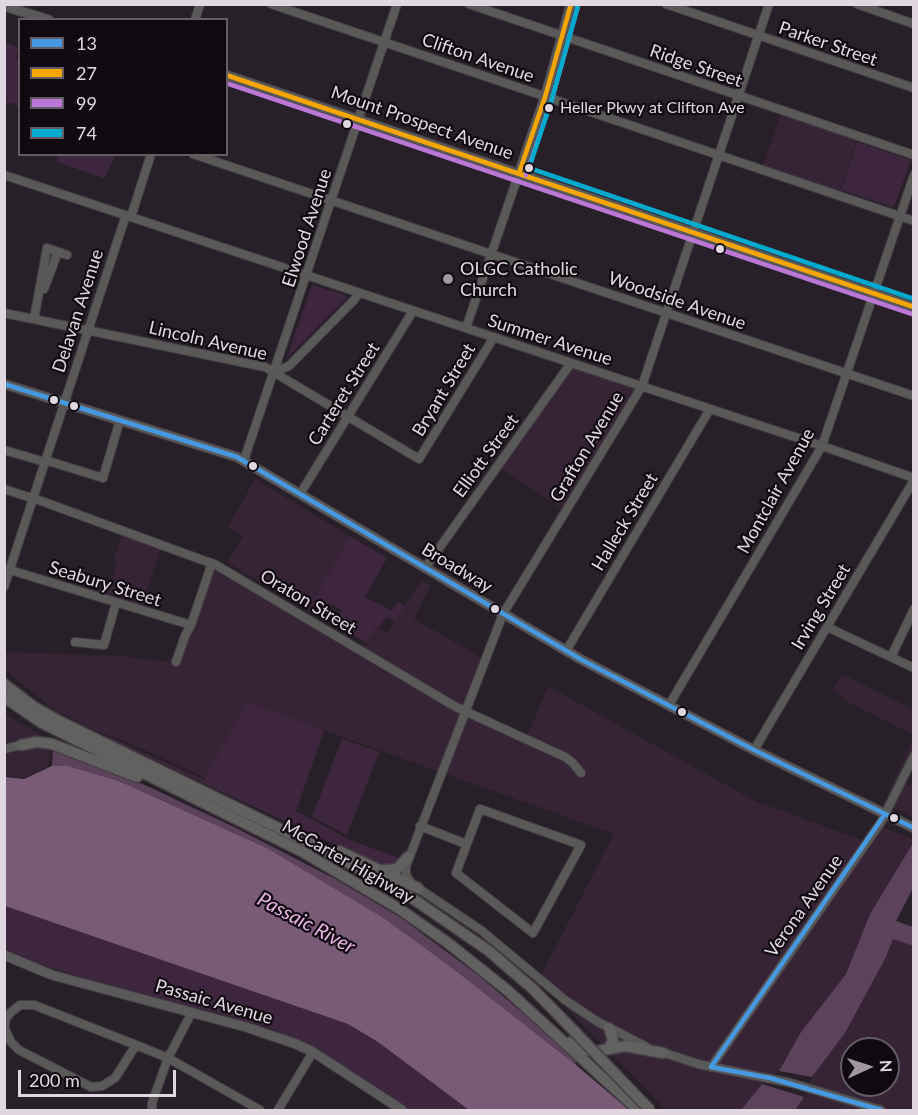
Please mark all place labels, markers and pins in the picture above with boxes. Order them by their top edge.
place label: Heller Pkwy at Clifton Ave [560,98,745,118]
marker: Heller Pkwy at Clifton Ave [543,102,555,114]
unlabelled marker [341,118,353,130]
unlabelled marker [523,162,535,174]
unlabelled marker [714,243,726,255]
place label: OLGC Catholic Church [460,258,578,300]
marker: OLGC Catholic Church [441,272,455,286]
unlabelled marker [48,394,60,406]
unlabelled marker [68,400,80,412]
unlabelled marker [247,460,259,472]
unlabelled marker [489,603,501,615]
unlabelled marker [676,706,688,718]
unlabelled marker [888,812,900,824]

